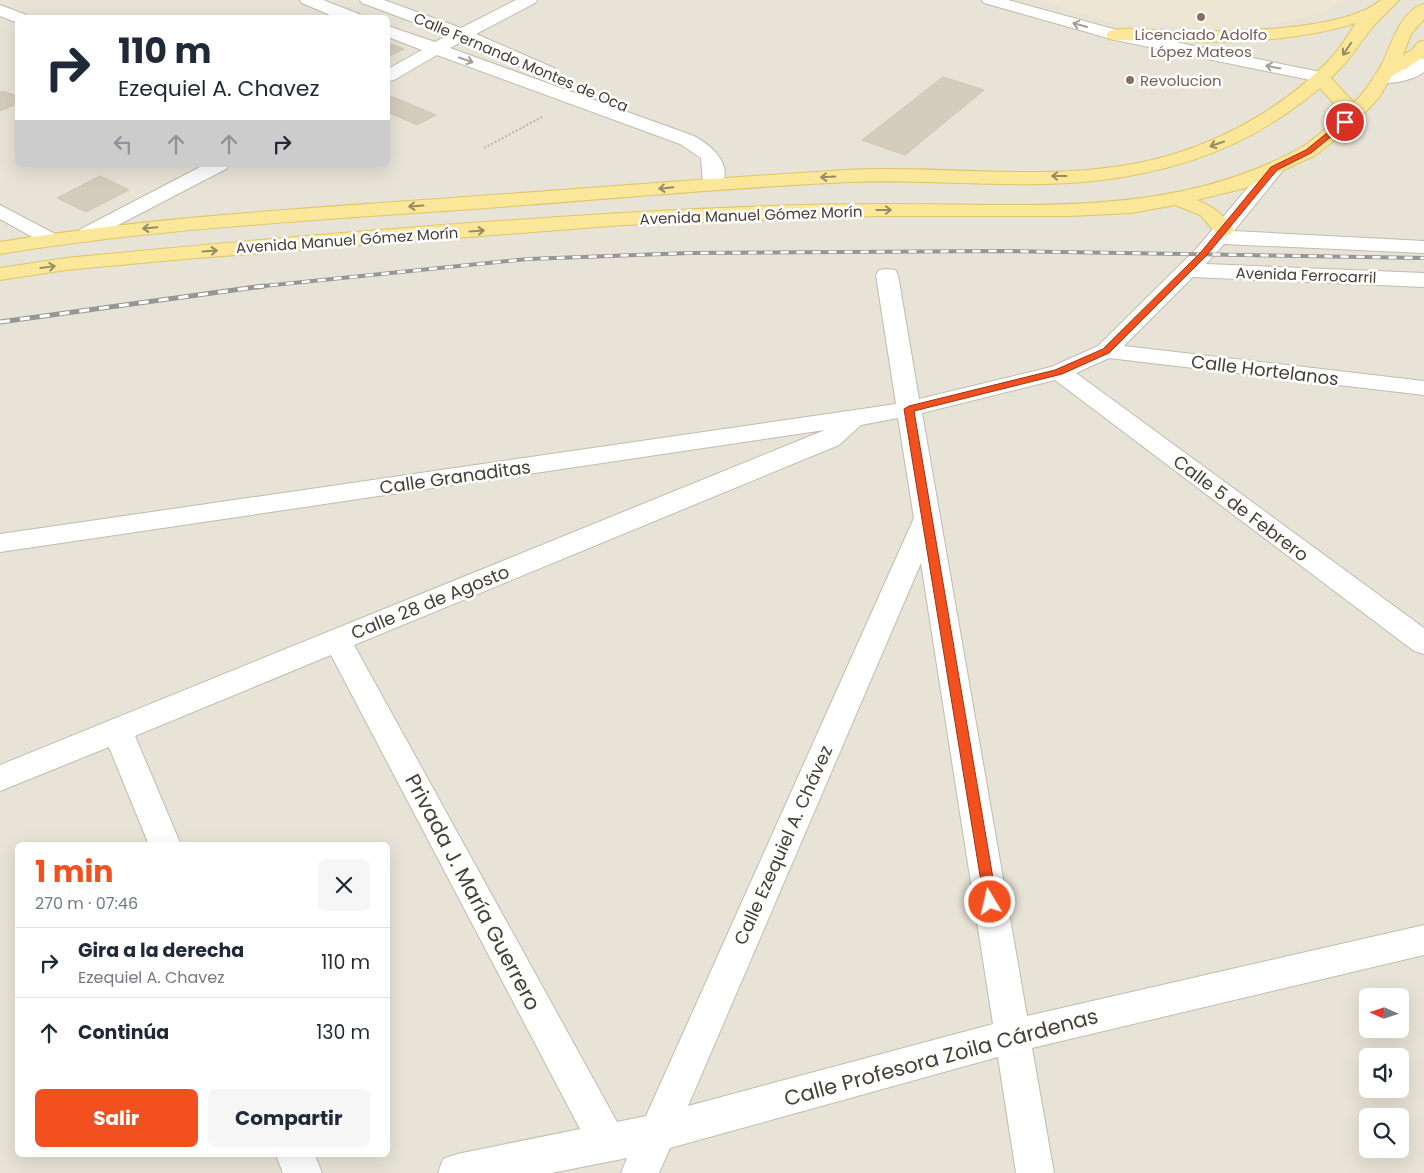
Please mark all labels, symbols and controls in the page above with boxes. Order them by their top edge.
street label: Calle Fernando Montes de Oca [411,7,631,117]
marker: Licenciado Adolfo López Mateos [1195,11,1207,23]
one-way arrow [1072,20,1088,30]
place label: Licenciado Adolfo López Mateos [1135,24,1267,62]
text: 110 m [118,26,212,75]
icon: right [35,35,100,100]
one-way arrow [1342,42,1352,56]
one-way arrow [458,56,473,65]
one-way arrow [1265,62,1281,72]
place label: Revolucion [1140,70,1222,91]
text: Ezequiel A. Chavez [118,73,319,104]
marker: Revolucion [1124,74,1136,86]
pin [1324,101,1366,143]
icon: arrive [1331,108,1359,136]
icon: left [109,130,137,158]
icon: ahead [162,130,190,158]
icon: ahead [215,130,243,158]
icon: right [268,130,296,158]
one-way arrow [1210,140,1225,149]
one-way arrow [1051,171,1068,181]
one-way arrow [820,173,836,182]
one-way arrow [658,183,674,193]
street label: Avenida Manuel Gómez Morín [639,201,863,229]
one-way arrow [408,202,424,211]
one-way arrow [875,205,891,215]
street label: Avenida Manuel Gómez Morín [235,222,459,258]
one-way arrow [142,223,158,233]
one-way arrow [468,226,484,235]
one-way arrow [202,246,218,256]
one-way arrow [40,262,56,272]
street label: Avenida Ferrocarril [1235,262,1377,288]
street label: Calle Hortelanos [1190,349,1340,391]
street label: Calle 5 de Febrero [1168,449,1314,567]
street label: Calle Granaditas [378,454,532,500]
street label: Calle 28 de Agosto [347,559,513,645]
street label: Calle Ezequiel A. Chávez [728,741,838,949]
street label: Privada J. María Guerrero [398,769,548,1015]
text: 1 min [35,850,113,893]
button: close [318,859,370,911]
position arrow [963,875,1015,927]
text: 270 m · 07:46 [35,892,138,915]
text: Gira a la derecha [78,937,244,964]
icon: right [35,949,63,977]
text: 110 m [321,949,370,976]
text: Ezequiel A. Chavez [78,966,225,989]
north arrow [1359,988,1409,1038]
map controls [1359,988,1409,1158]
street label: Calle Profesora Zoila Cárdenas [781,1001,1101,1113]
icon: ahead [35,1019,63,1047]
text: Continúa [78,1019,169,1046]
text: 130 m [316,1019,370,1046]
button: sound [1359,1048,1409,1098]
button: Salir [35,1089,198,1147]
button: Compartir [208,1089,370,1147]
button: search [1359,1108,1409,1158]

